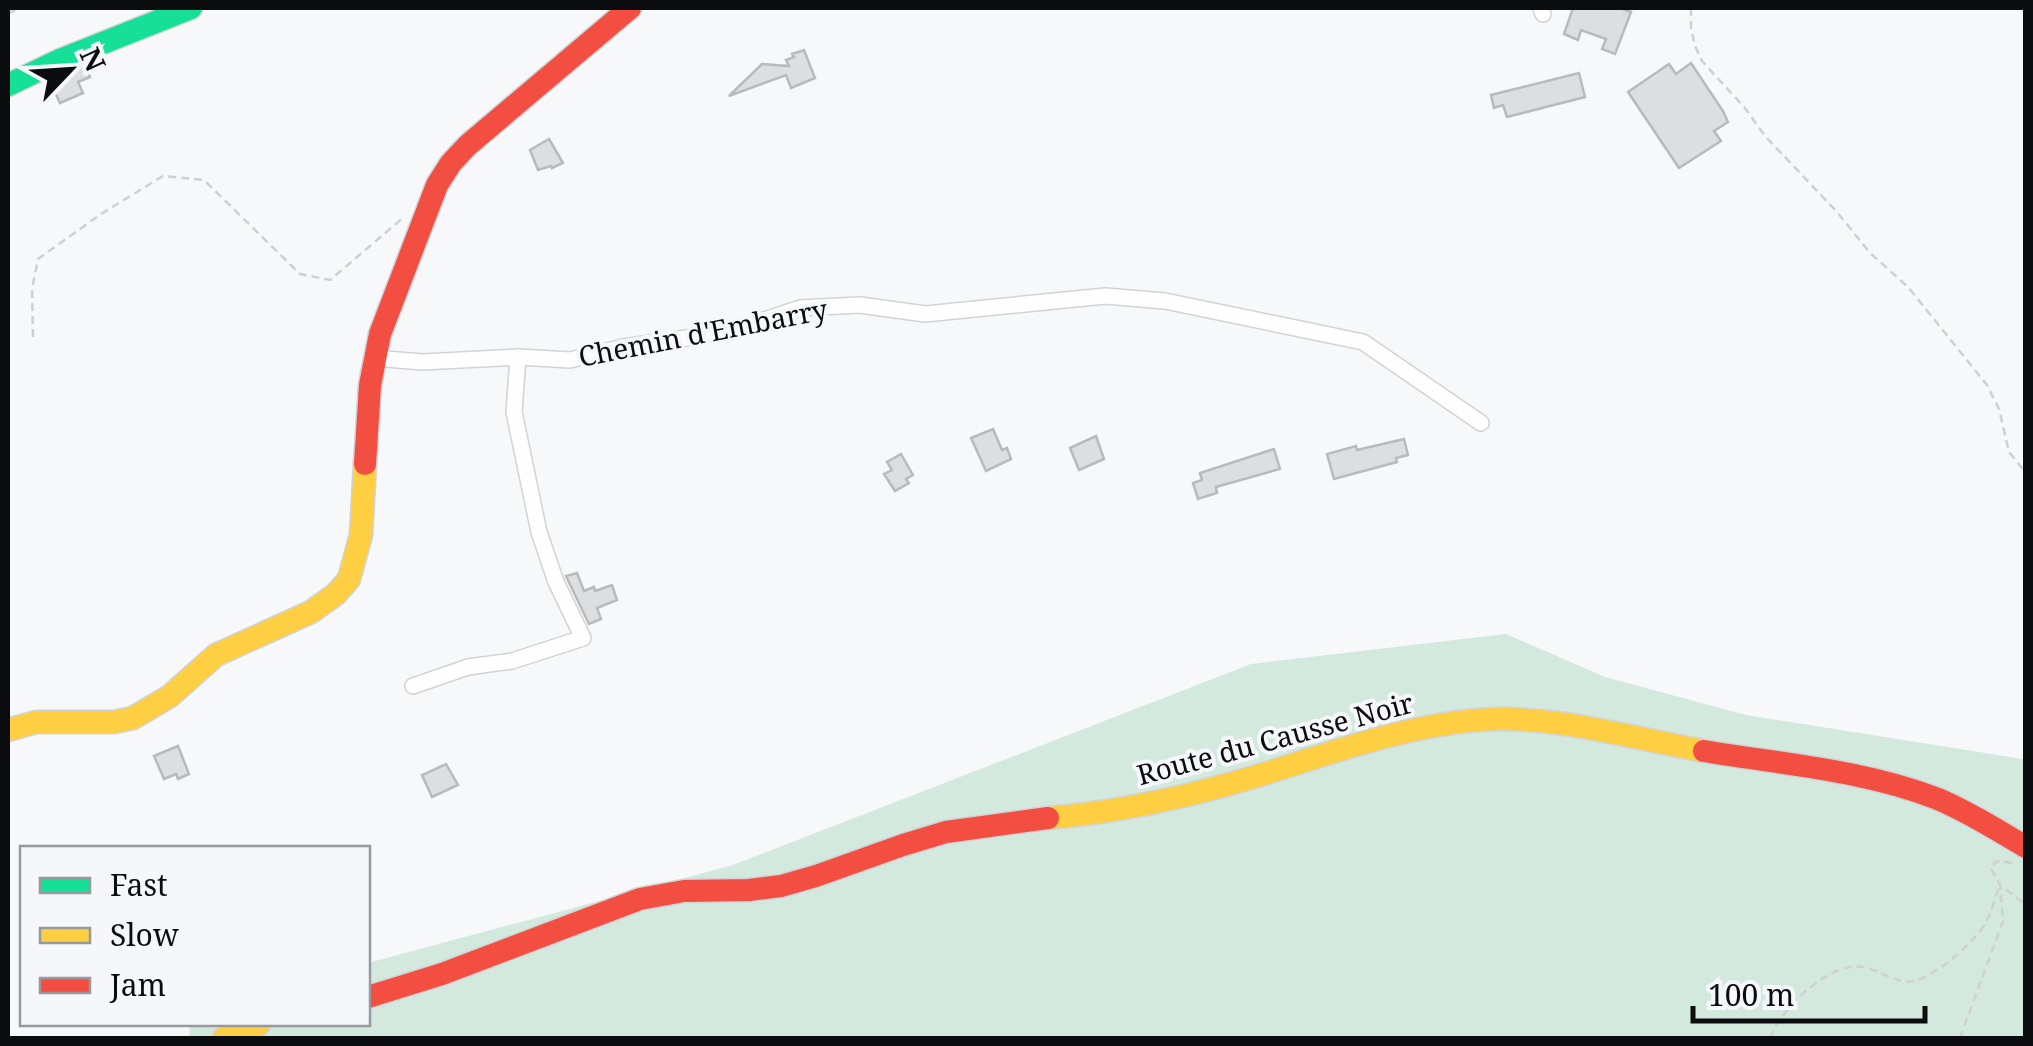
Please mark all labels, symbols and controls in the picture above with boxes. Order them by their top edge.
north arrow [20,20,120,120]
text: N [72,41,115,77]
street label: Chemin d'Embarry [575,289,831,375]
street label: Route du Causse Noir [1132,683,1417,793]
legend [20,846,370,1026]
text: Fast [110,864,167,905]
text: Slow [110,914,179,955]
scale bar [1693,961,1926,1023]
text: Jam [109,964,166,1005]
text: 100 m [1708,974,1794,1015]

